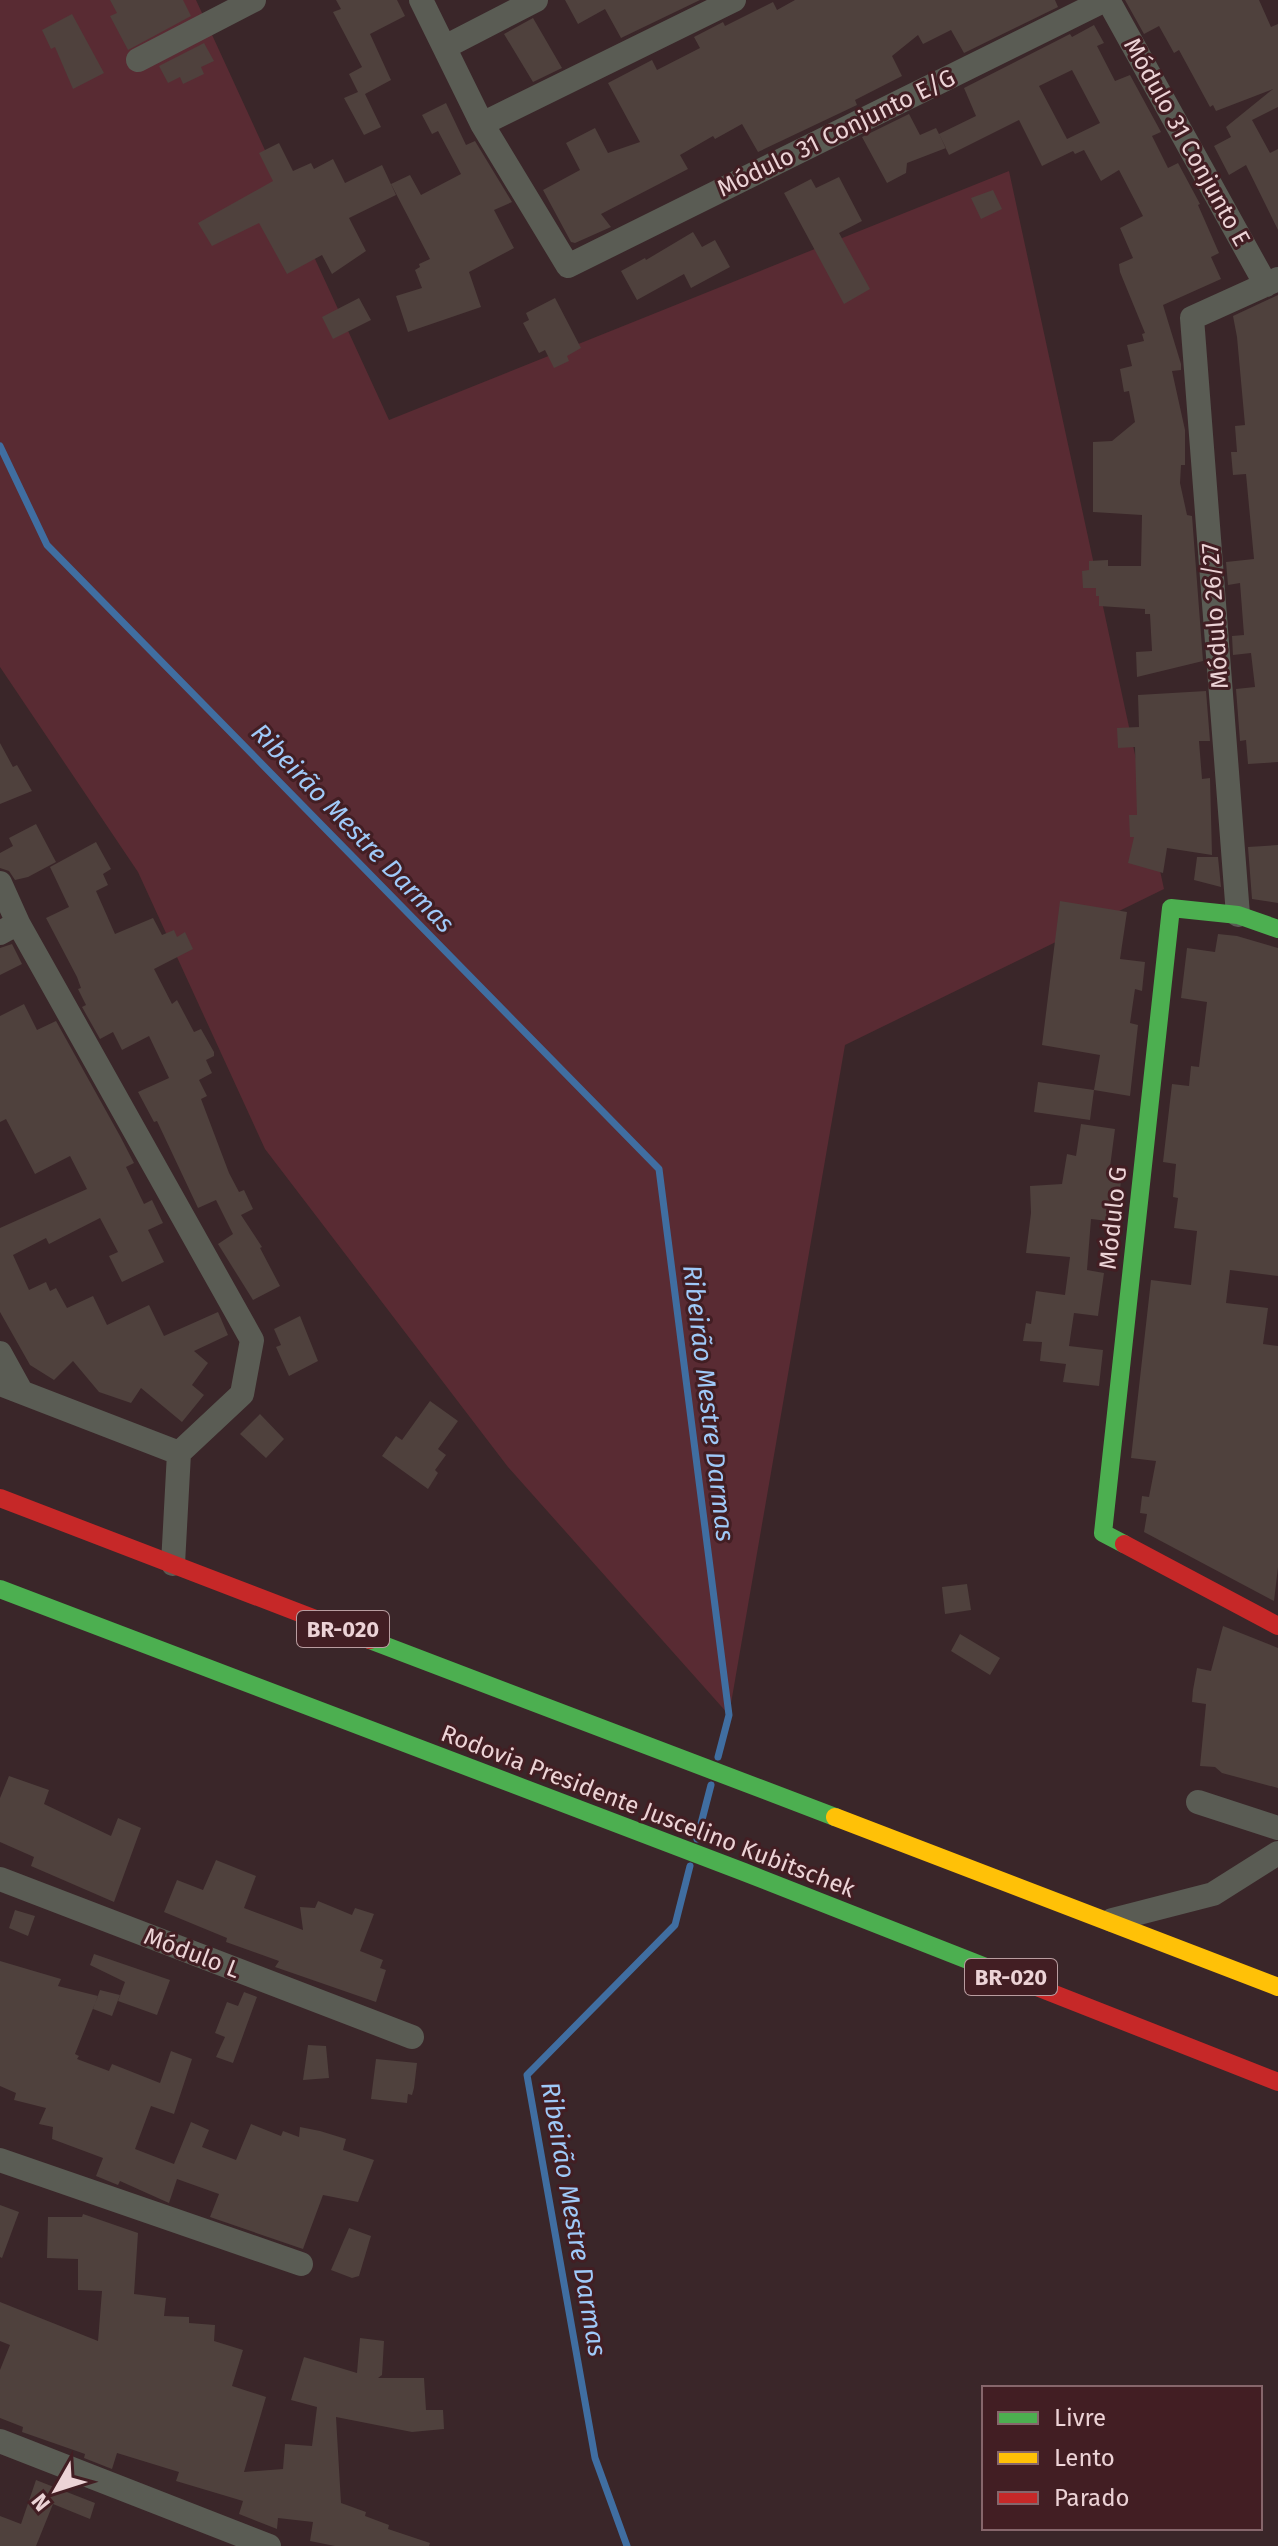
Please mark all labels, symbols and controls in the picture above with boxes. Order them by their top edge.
street label: Módulo 31 Conjunto E [1118,33,1256,251]
street label: Módulo 31 Conjunto E/G [713,63,959,203]
street label: Módulo 26/27 [1196,542,1234,690]
water label: Ribeirão Mestre Darmas [245,717,461,939]
street label: Módulo G [1094,1165,1132,1271]
water label: Ribeirão Mestre Darmas [676,1263,741,1543]
road number: BR-020 [297,1611,389,1647]
street label: Rodovia Presidente Juscelino Kubitschek [437,1719,860,1903]
street label: Módulo L [140,1922,244,1984]
road number: BR-020 [965,1959,1057,1995]
water label: Ribeirão Mestre Darmas [534,2079,613,2359]
legend [982,2386,1262,2530]
text: Livre [1054,2404,1106,2432]
text: Lento [1054,2444,1115,2472]
north arrow [16,2450,96,2530]
text: Parado [1054,2484,1130,2512]
text: N [26,2488,56,2516]

